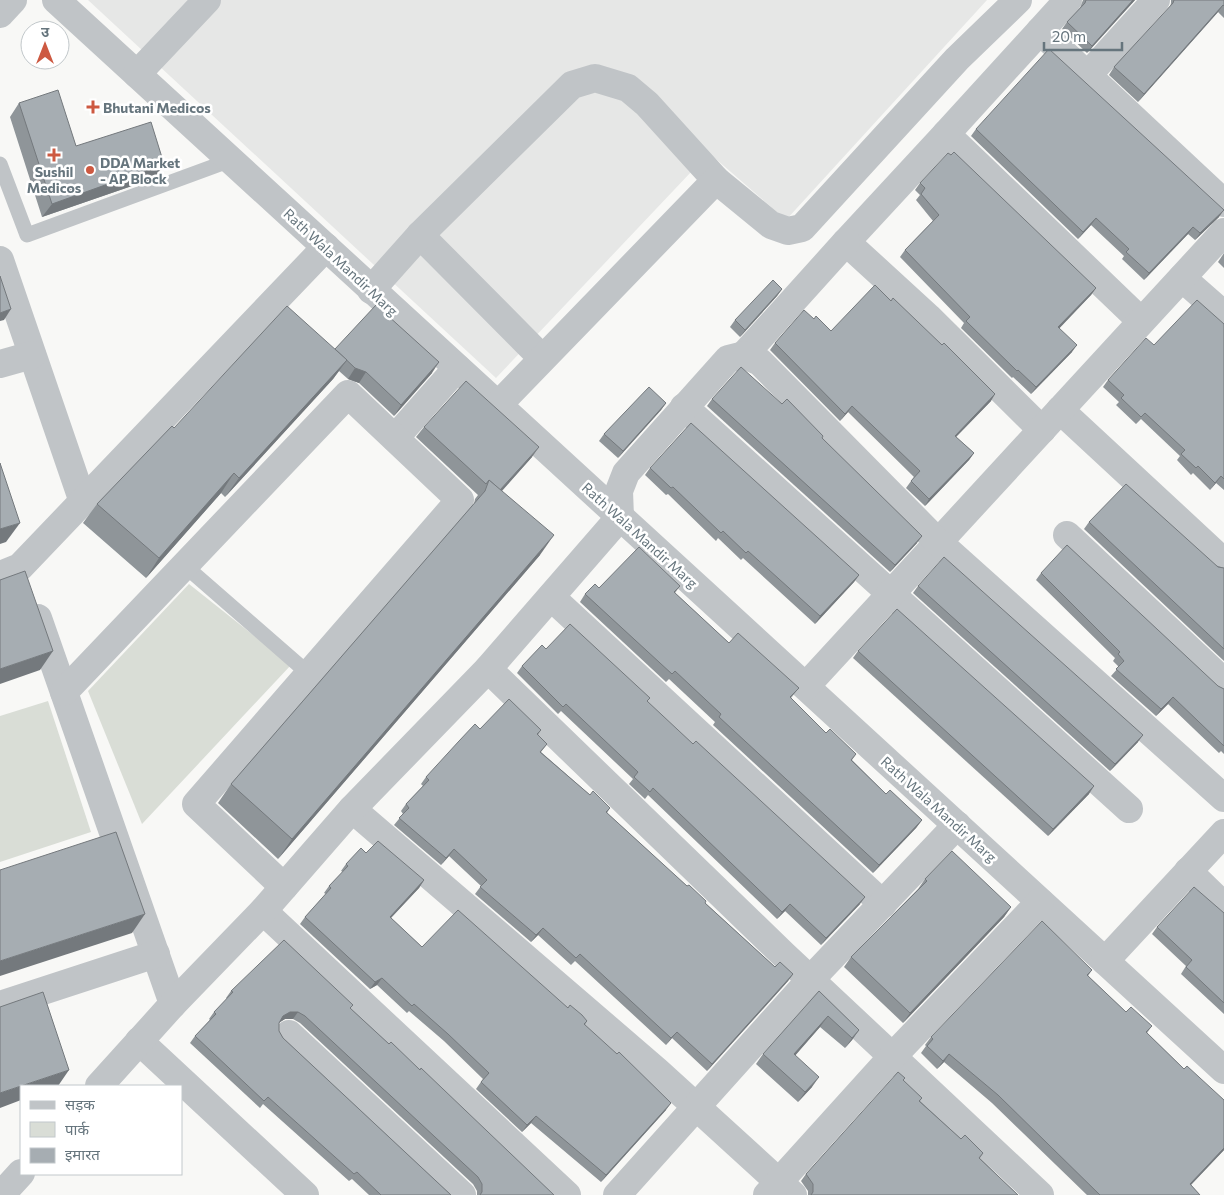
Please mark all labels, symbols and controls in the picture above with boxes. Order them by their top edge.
north arrow [20,20,70,70]
scale bar [1044,20,1122,52]
text: उ [41,23,50,40]
text: 20 m [1052,27,1086,45]
place label: Bhutani Medicos [103,99,211,116]
marker: Bhutani Medicos [87,101,99,113]
marker: Sushil Medicos [48,149,60,161]
place label: DDA Market - AP Block [100,154,180,187]
place label: Sushil Medicos [27,163,82,196]
marker: DDA Market - AP Block [84,164,96,176]
street label: Rath Wala Mandir Marg [280,205,402,320]
street label: Rath Wala Mandir Marg [579,479,702,592]
street label: Rath Wala Mandir Marg [878,753,1001,866]
legend [20,1085,182,1175]
text: सड़क [65,1095,95,1113]
text: पार्क [65,1120,89,1138]
text: इमारत [65,1145,100,1163]

